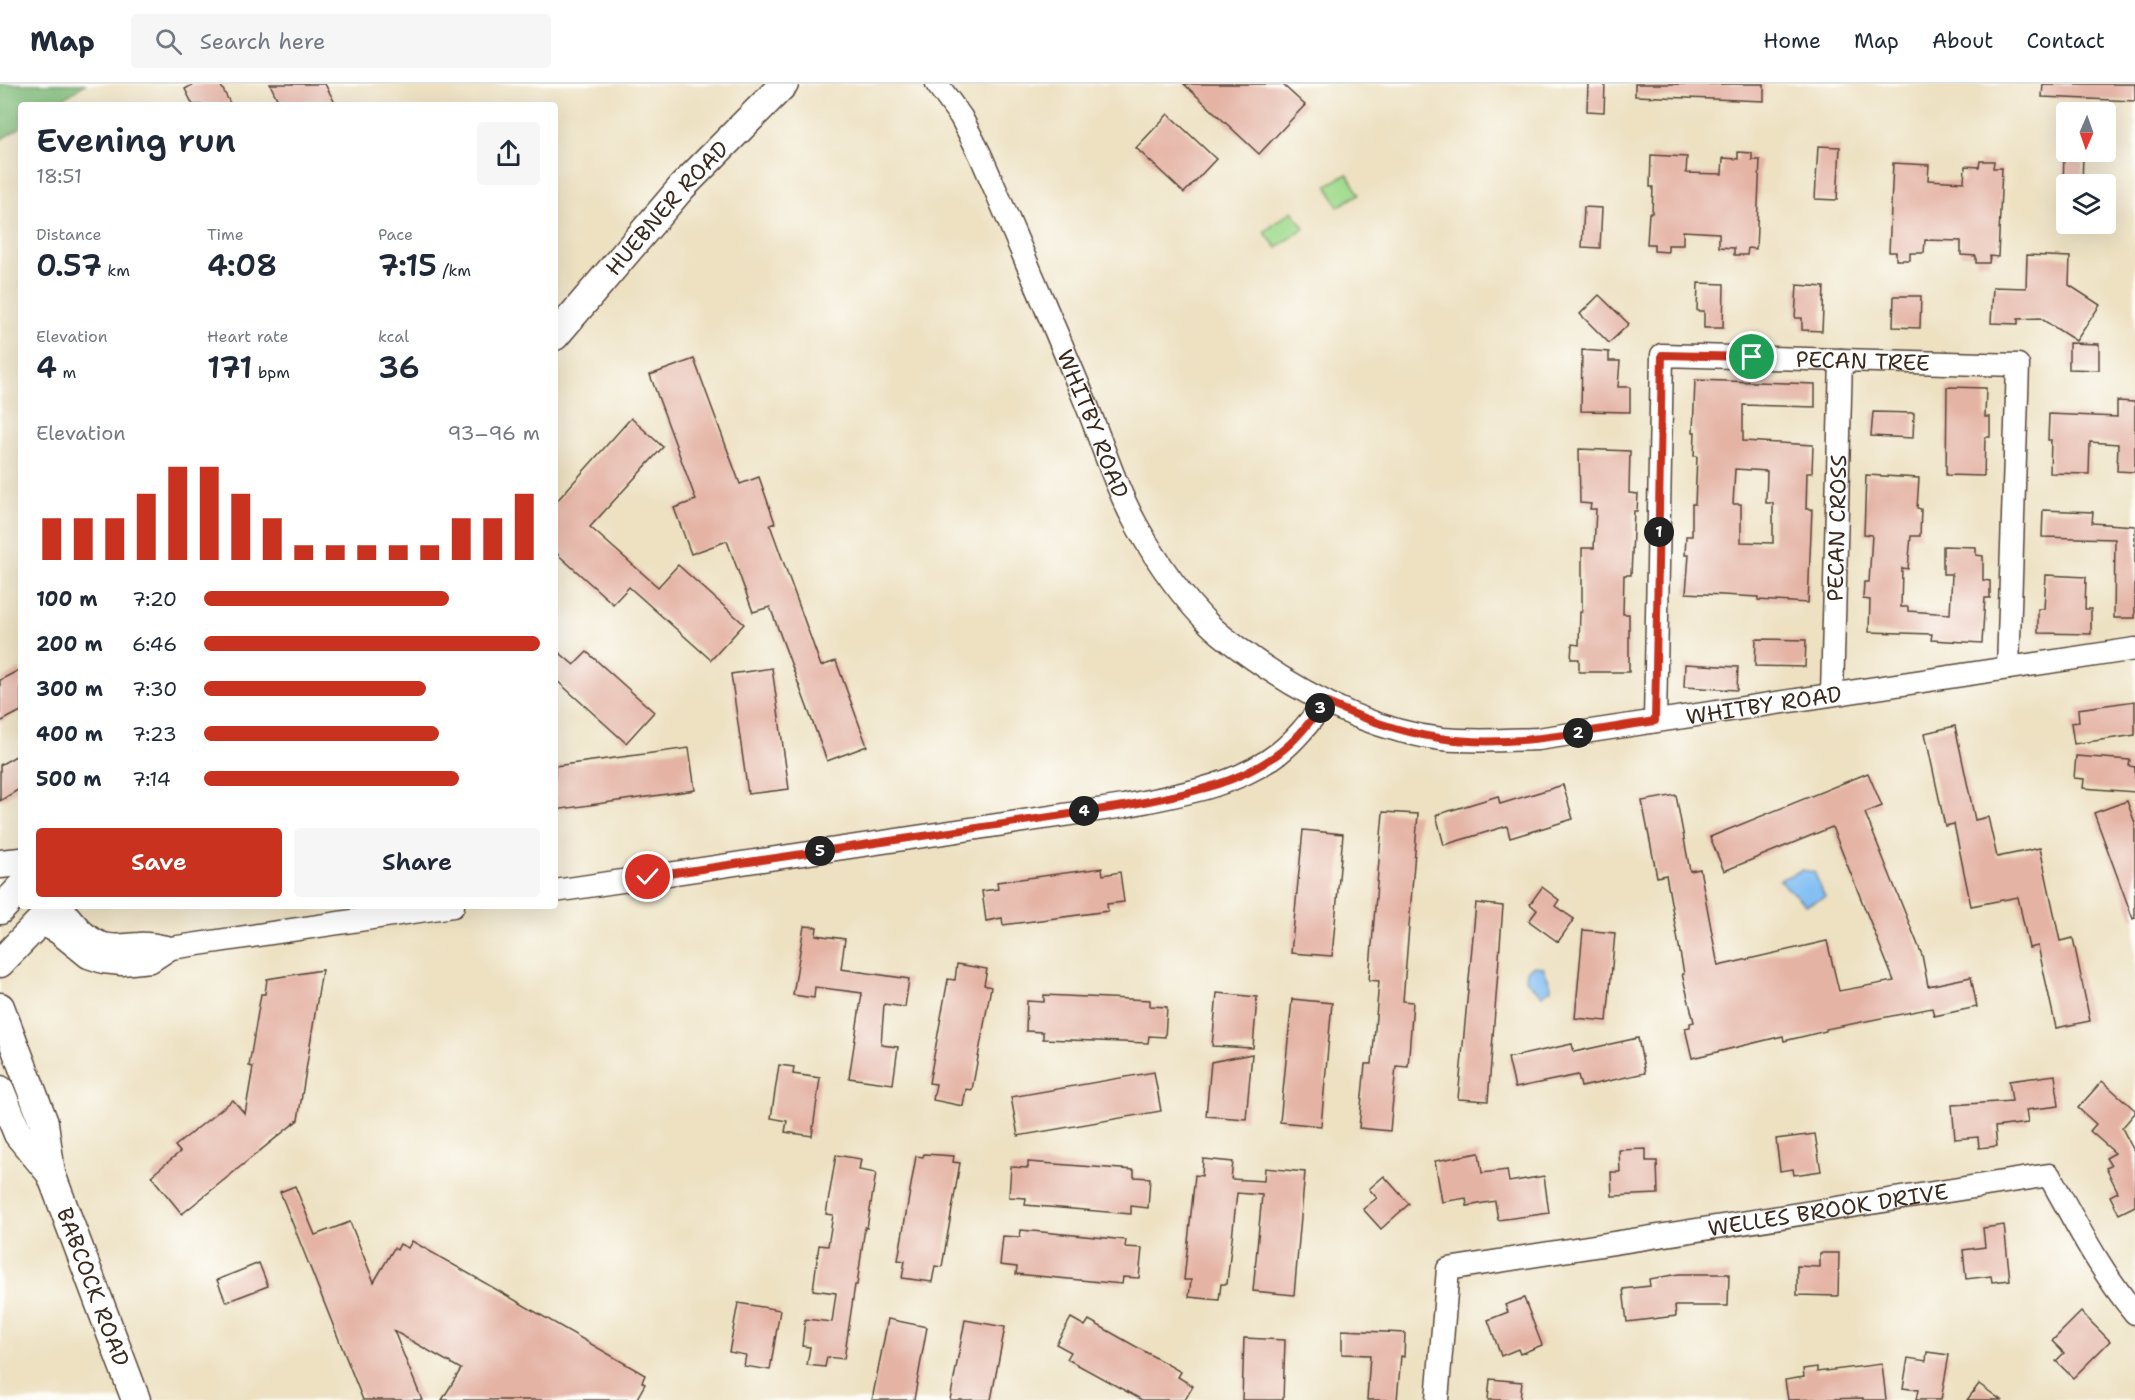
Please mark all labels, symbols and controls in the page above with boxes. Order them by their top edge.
search box [131,14,551,68]
text: Map [30,22,95,60]
icon: search [152,25,185,58]
text: Search here [200,27,325,56]
text: Home [1763,27,1821,55]
text: Map [1854,27,1899,55]
text: About [1932,27,1993,55]
text: Contact [2026,27,2105,55]
north arrow [2056,102,2116,162]
map controls [2056,102,2116,234]
text: Evening run [36,118,236,163]
button: share [477,122,540,185]
street label: HUEBNER ROAD [599,134,735,281]
text: 18:51 [36,163,82,189]
button: layers [2056,174,2116,234]
text: Distance [36,224,102,245]
text: Time [207,224,244,245]
text: Pace [378,224,413,245]
text: 0.57 [36,245,102,286]
text: 4:08 [207,245,277,286]
text: 7:15 [378,245,437,286]
text: km [102,260,130,281]
text: /km [437,260,471,281]
text: Elevation [36,326,108,347]
text: Heart rate [207,326,289,347]
text: kcal [378,326,409,347]
pin [1726,331,1777,382]
icon: arrive [1735,340,1768,373]
street label: PECAN TREE [1795,344,1930,377]
street label: WHITBY ROAD [1051,345,1136,503]
text: 4 [36,347,57,388]
text: 171 [207,347,252,388]
text: 36 [378,347,420,388]
text: m [57,362,76,383]
text: bpm [252,362,290,383]
text: Elevation [36,420,126,446]
text: 93–96 m [447,420,540,446]
street label: PECAN CROSS [1820,454,1853,602]
pin: 1 [1644,517,1674,547]
text: 1 [1655,521,1663,542]
text: 100 m [36,586,98,612]
text: 7:20 [132,586,177,612]
text: 200 m [36,631,103,657]
text: 6:46 [132,631,177,657]
text: 300 m [36,676,103,702]
text: 7:30 [132,676,177,702]
street label: WHITBY ROAD [1684,679,1844,731]
pin: 3 [1305,693,1335,723]
text: 3 [1314,697,1326,718]
pin: 2 [1563,718,1593,748]
text: 400 m [36,721,103,747]
text: 7:23 [132,721,177,747]
text: 2 [1572,722,1584,743]
text: 500 m [36,766,102,792]
text: 7:14 [132,766,171,792]
pin: 4 [1069,796,1099,826]
text: 4 [1078,800,1090,821]
button: Save [36,828,282,897]
button: Share [294,828,540,897]
pin: 5 [805,836,835,866]
text: 5 [815,840,825,861]
pin [622,851,673,902]
icon: check [631,860,664,893]
street label: WELLES BROOK DRIVE [1706,1177,1950,1243]
street label: BABCOCK ROAD [50,1203,136,1370]

